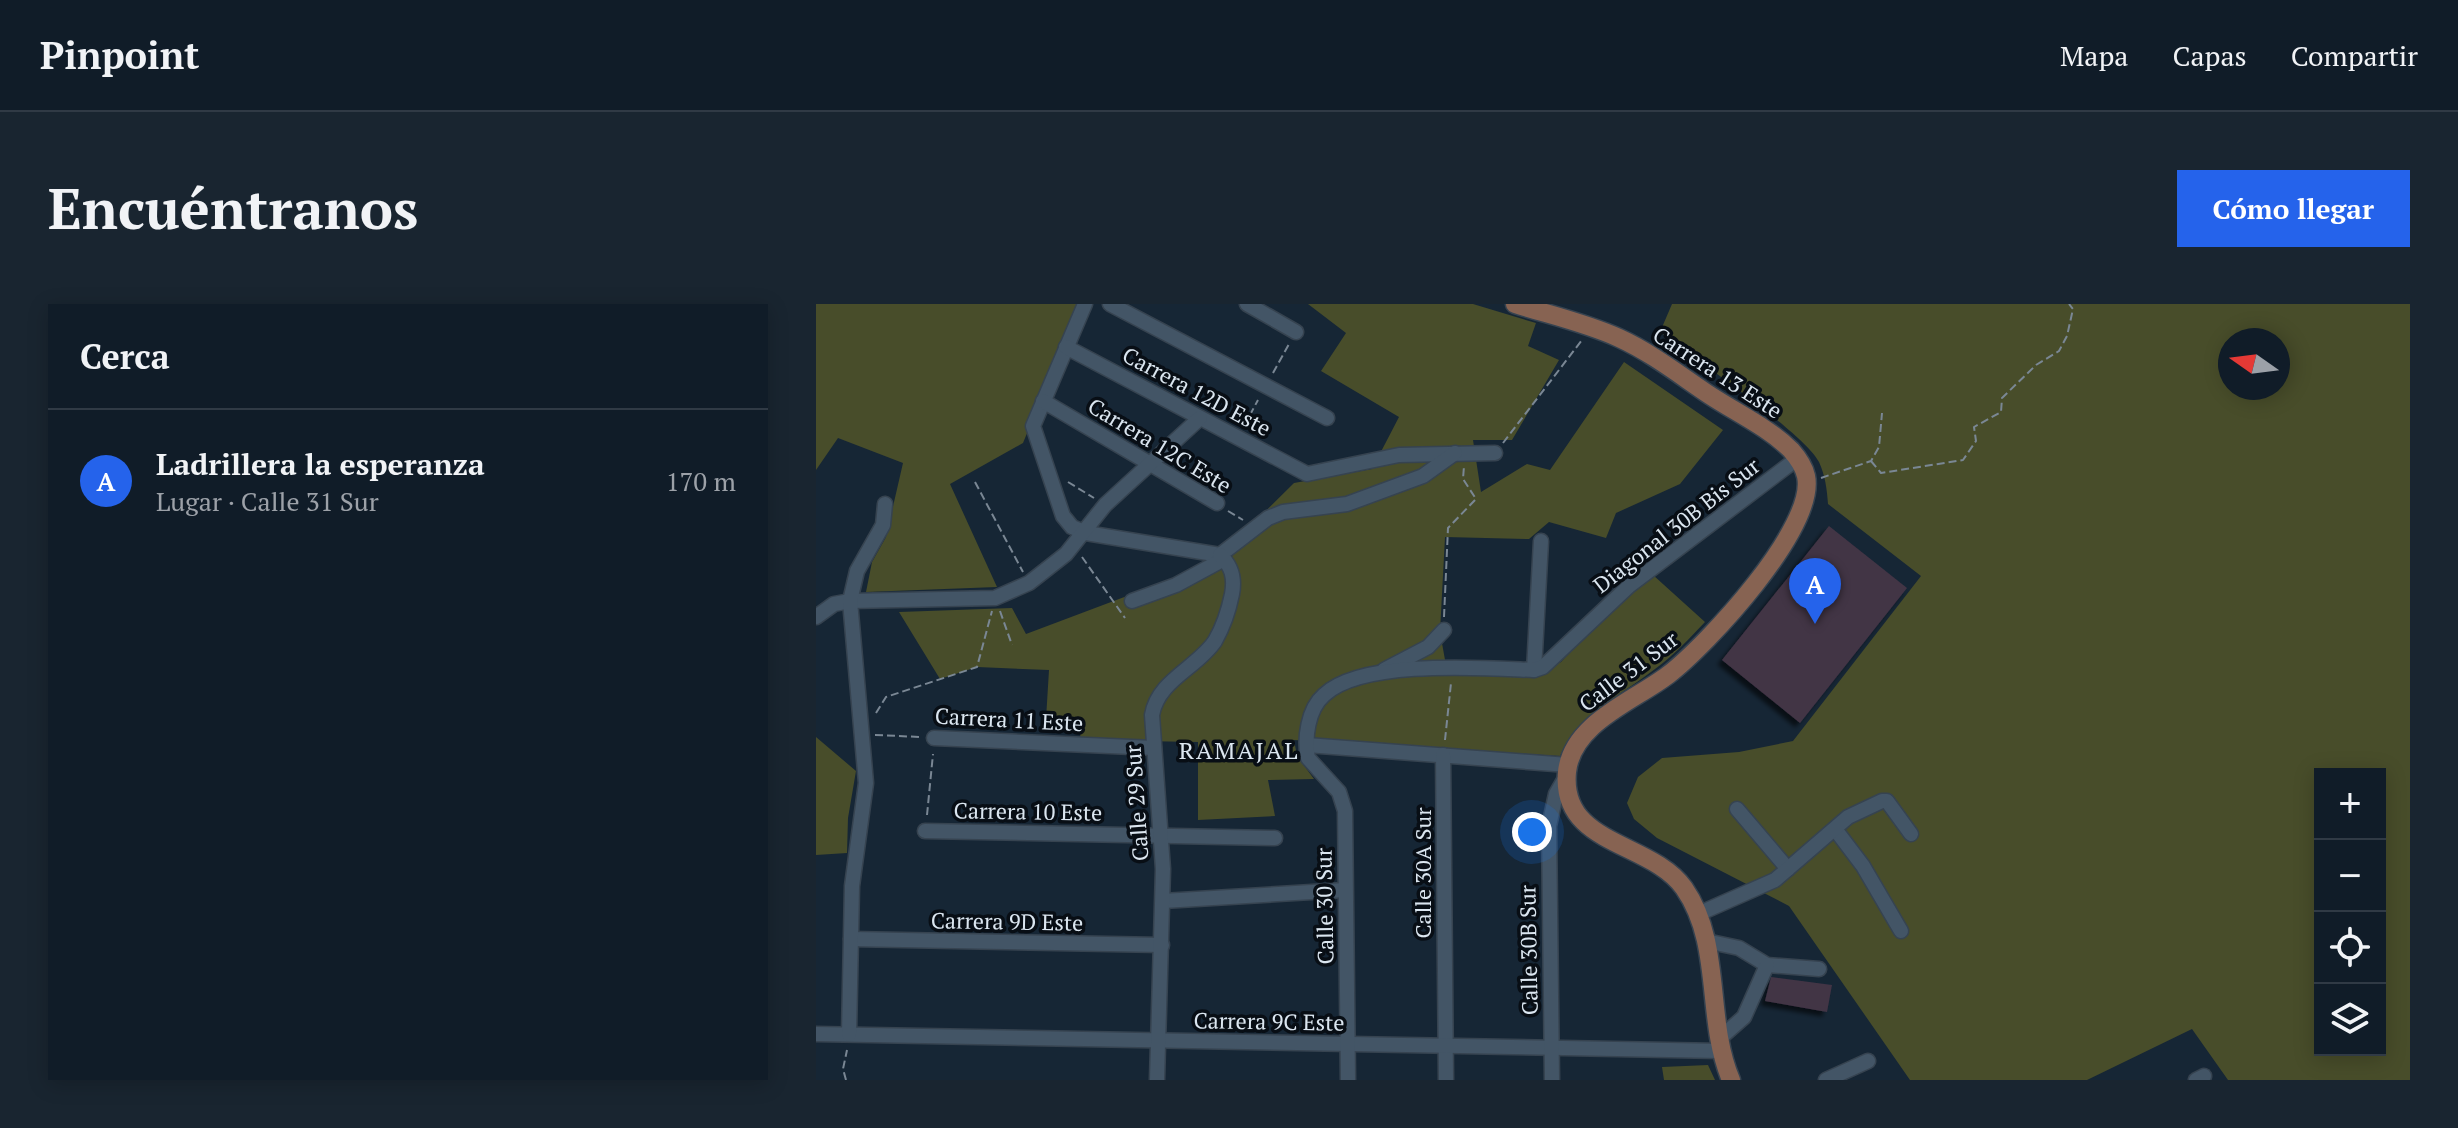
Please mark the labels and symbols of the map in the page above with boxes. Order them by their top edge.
street label: Carrera 13 Este [1648,319,1788,425]
north arrow [2218,328,2290,400]
street label: Carrera 12D Este [1118,340,1276,442]
street label: Carrera 12C Este [1083,391,1237,499]
street label: Diagonal 30B Bis Sur [1587,451,1766,599]
pin: A [1789,558,1841,624]
street label: Calle 31 Sur [1573,624,1684,718]
street label: Carrera 11 Este [934,701,1084,737]
district label: RAMAJAL [1179,734,1299,766]
street label: Calle 29 Sur [1117,743,1155,862]
street label: Carrera 10 Este [954,795,1102,827]
street label: Calle 30A Sur [1408,807,1437,939]
your location [1512,812,1552,852]
street label: Calle 30 Sur [1308,847,1340,965]
street label: Calle 30B Sur [1512,884,1544,1015]
street label: Carrera 9D Este [931,905,1083,937]
street label: Carrera 9C Este [1193,1005,1345,1037]

